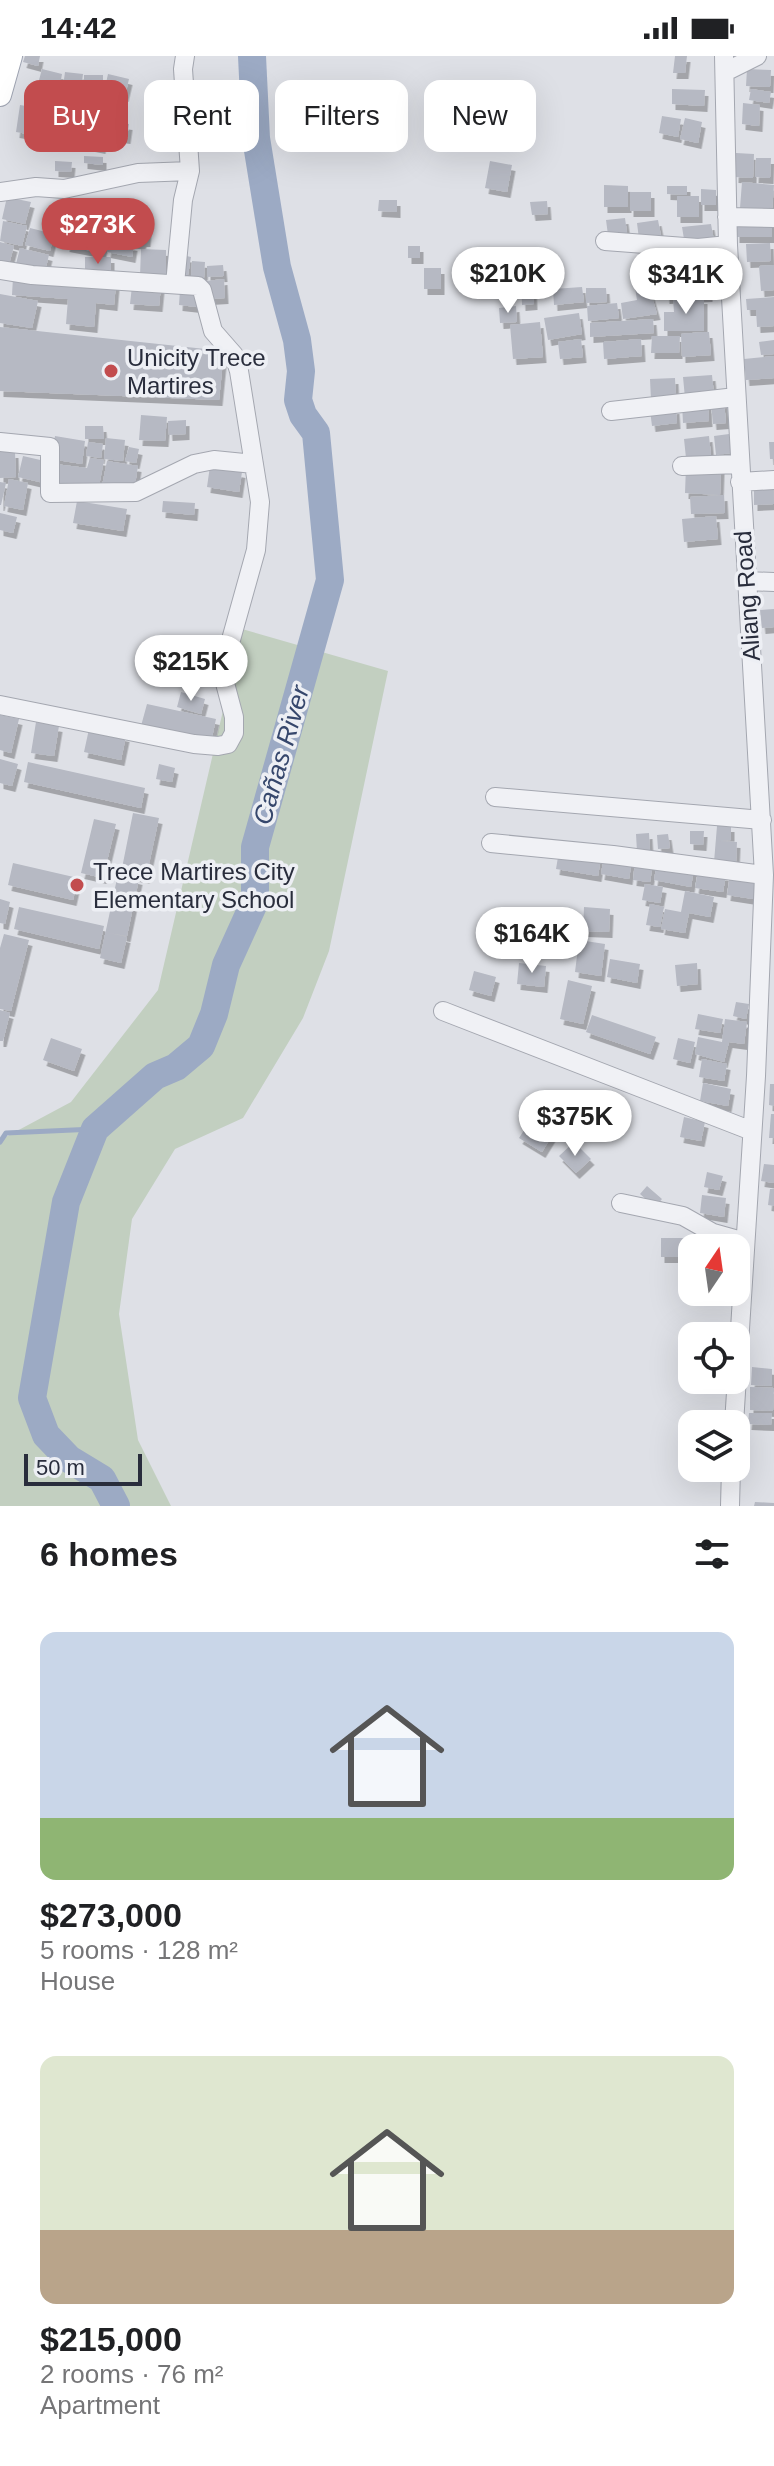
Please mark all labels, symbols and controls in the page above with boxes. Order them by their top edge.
text: 14:42 [40,11,117,44]
chip: Buy [24,80,128,152]
chip: Rent [144,80,259,152]
chip: Filters [275,80,408,152]
chip: New [424,80,536,152]
pin: $273K [42,198,154,266]
text: $273K [60,209,136,239]
pin: $210K [452,247,564,315]
pin: $341K [630,248,742,316]
text: $210K [470,258,546,288]
text: $341K [648,259,724,289]
place label: Unicity Trece Martires [127,344,266,399]
marker: Unicity Trece Martires [102,362,120,380]
street label: Aliang Road [729,530,765,662]
pin: $215K [135,635,247,703]
text: $215K [153,646,229,676]
water label: Cañas River [247,681,316,828]
place label: Trece Martires City Elementary School [93,858,295,913]
marker: Trece Martires City Elementary School [68,876,86,894]
pin: $164K [476,907,588,975]
text: $164K [494,918,570,948]
pin: $375K [519,1090,631,1158]
text: $375K [537,1101,613,1131]
north arrow [678,1234,750,1306]
map controls [678,1234,750,1482]
button: locate [678,1322,750,1394]
button: layers [678,1410,750,1482]
scale bar [24,1450,142,1486]
text: 50 m [36,1455,85,1480]
icon: filters [690,1532,734,1576]
text: 6 homes [40,1535,178,1573]
icon: home [315,1684,459,1828]
text: $273,000 [40,1896,182,1934]
text: 5 rooms · 128 m² [40,1935,238,1965]
text: House [40,1966,115,1996]
icon: home [315,2108,459,2252]
text: $215,000 [40,2320,182,2358]
text: 2 rooms · 76 m² [40,2359,224,2389]
text: Apartment [40,2390,160,2420]

